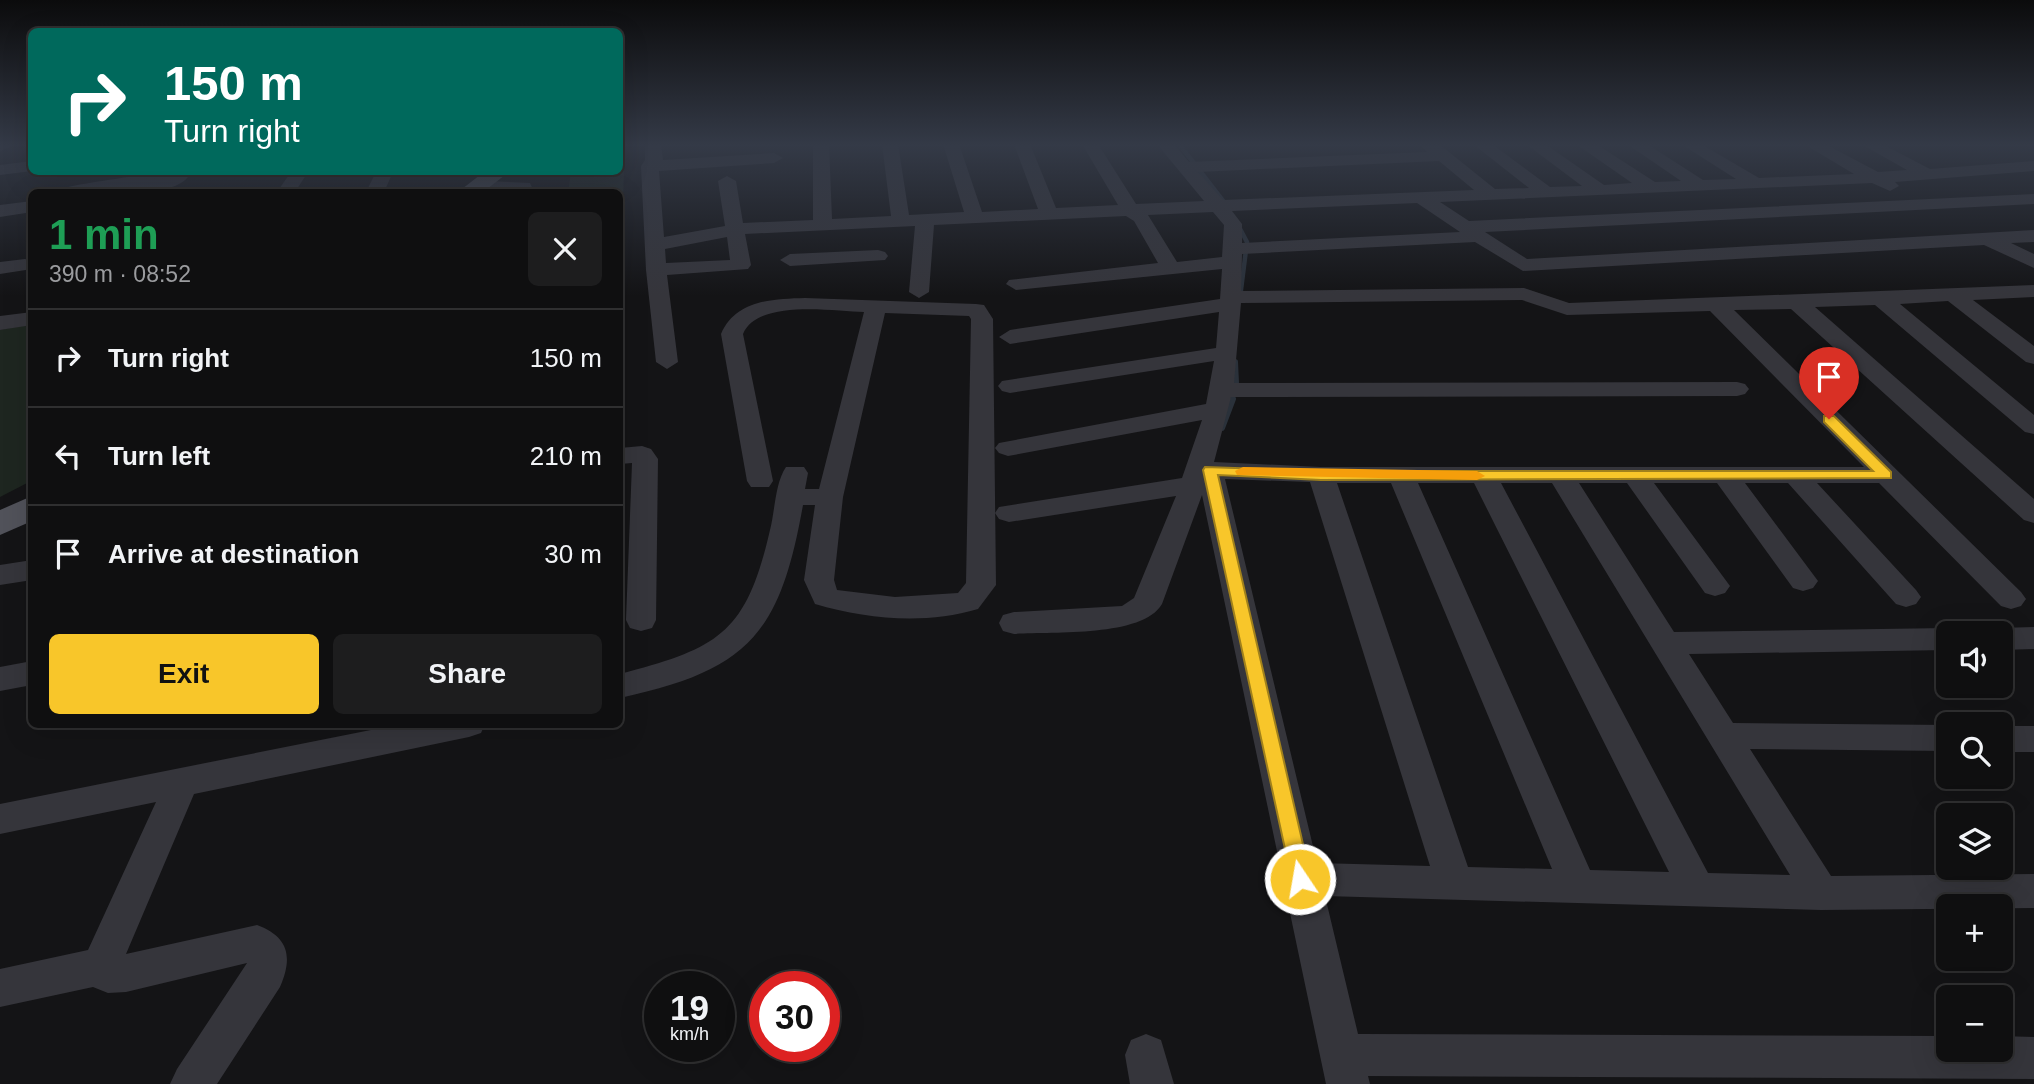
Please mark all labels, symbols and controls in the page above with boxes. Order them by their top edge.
icon: right [49,56,140,147]
text: 150 m [164,56,303,110]
text: Turn right [164,113,300,149]
text: 1 min [49,211,159,258]
button: close [528,212,602,286]
text: 390 m · 08:52 [49,261,191,287]
icon: right [49,339,87,377]
text: Turn right [108,343,229,373]
text: 150 m [530,343,602,373]
pin [1799,347,1859,419]
icon: arrive [1810,358,1848,396]
icon: left [49,437,87,475]
text: Turn left [108,441,210,471]
text: 210 m [530,441,602,471]
icon: arrive [49,535,87,573]
text: Arrive at destination [108,539,359,569]
text: 30 m [544,539,602,569]
map controls [1936,621,2013,1062]
button: sound [1936,621,2013,698]
button: Exit [49,634,319,714]
button: Share [333,634,602,714]
button: search [1936,712,2013,789]
button: layers [1936,803,2013,880]
position arrow [1263,842,1337,916]
button: + [1936,894,2013,971]
speed limit sign: 30 [749,971,840,1062]
button: − [1936,985,2013,1062]
text: 19 [670,988,709,1027]
text: km/h [670,1024,709,1044]

